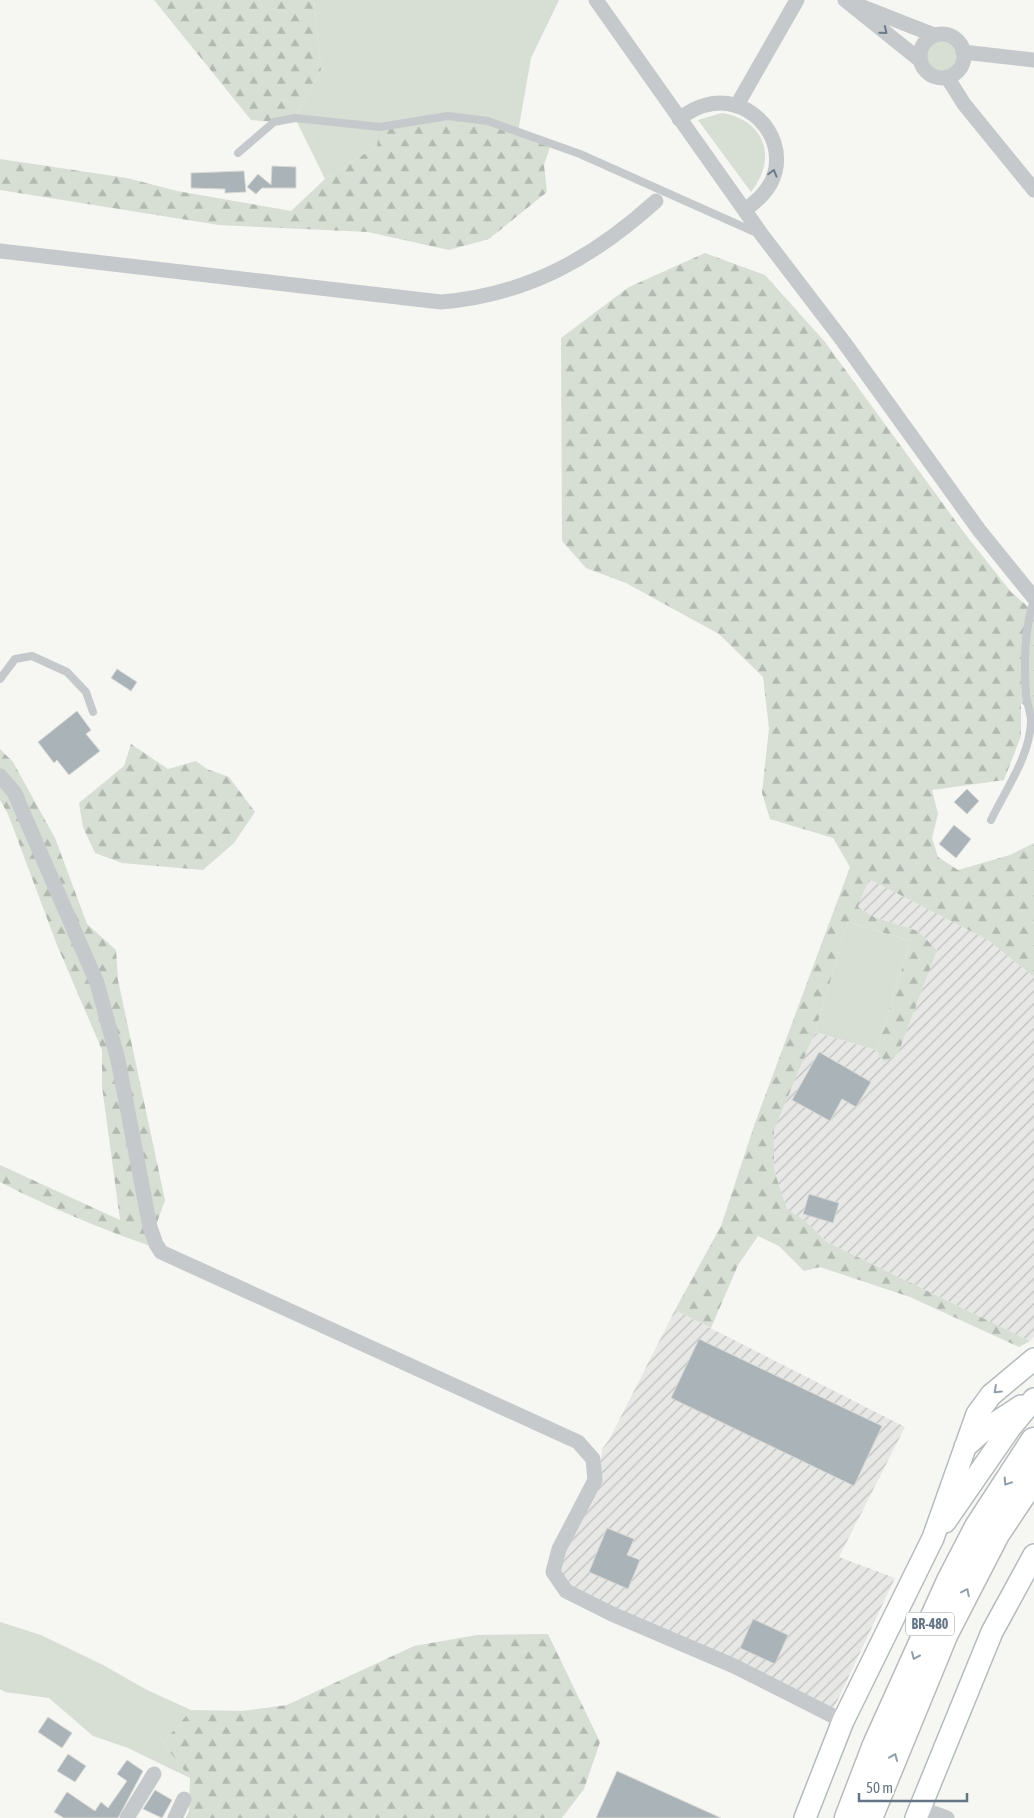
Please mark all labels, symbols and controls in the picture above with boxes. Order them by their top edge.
one-way arrow [878,26,887,34]
one-way arrow [768,169,778,177]
one-way arrow [993,1384,1002,1393]
one-way arrow [1004,1476,1013,1486]
one-way arrow [960,1588,970,1597]
road number: BR-480 [906,1612,954,1636]
one-way arrow [910,1651,921,1660]
one-way arrow [888,1753,898,1762]
scale bar [859,1770,966,1802]
text: 50 m [866,1779,893,1796]

